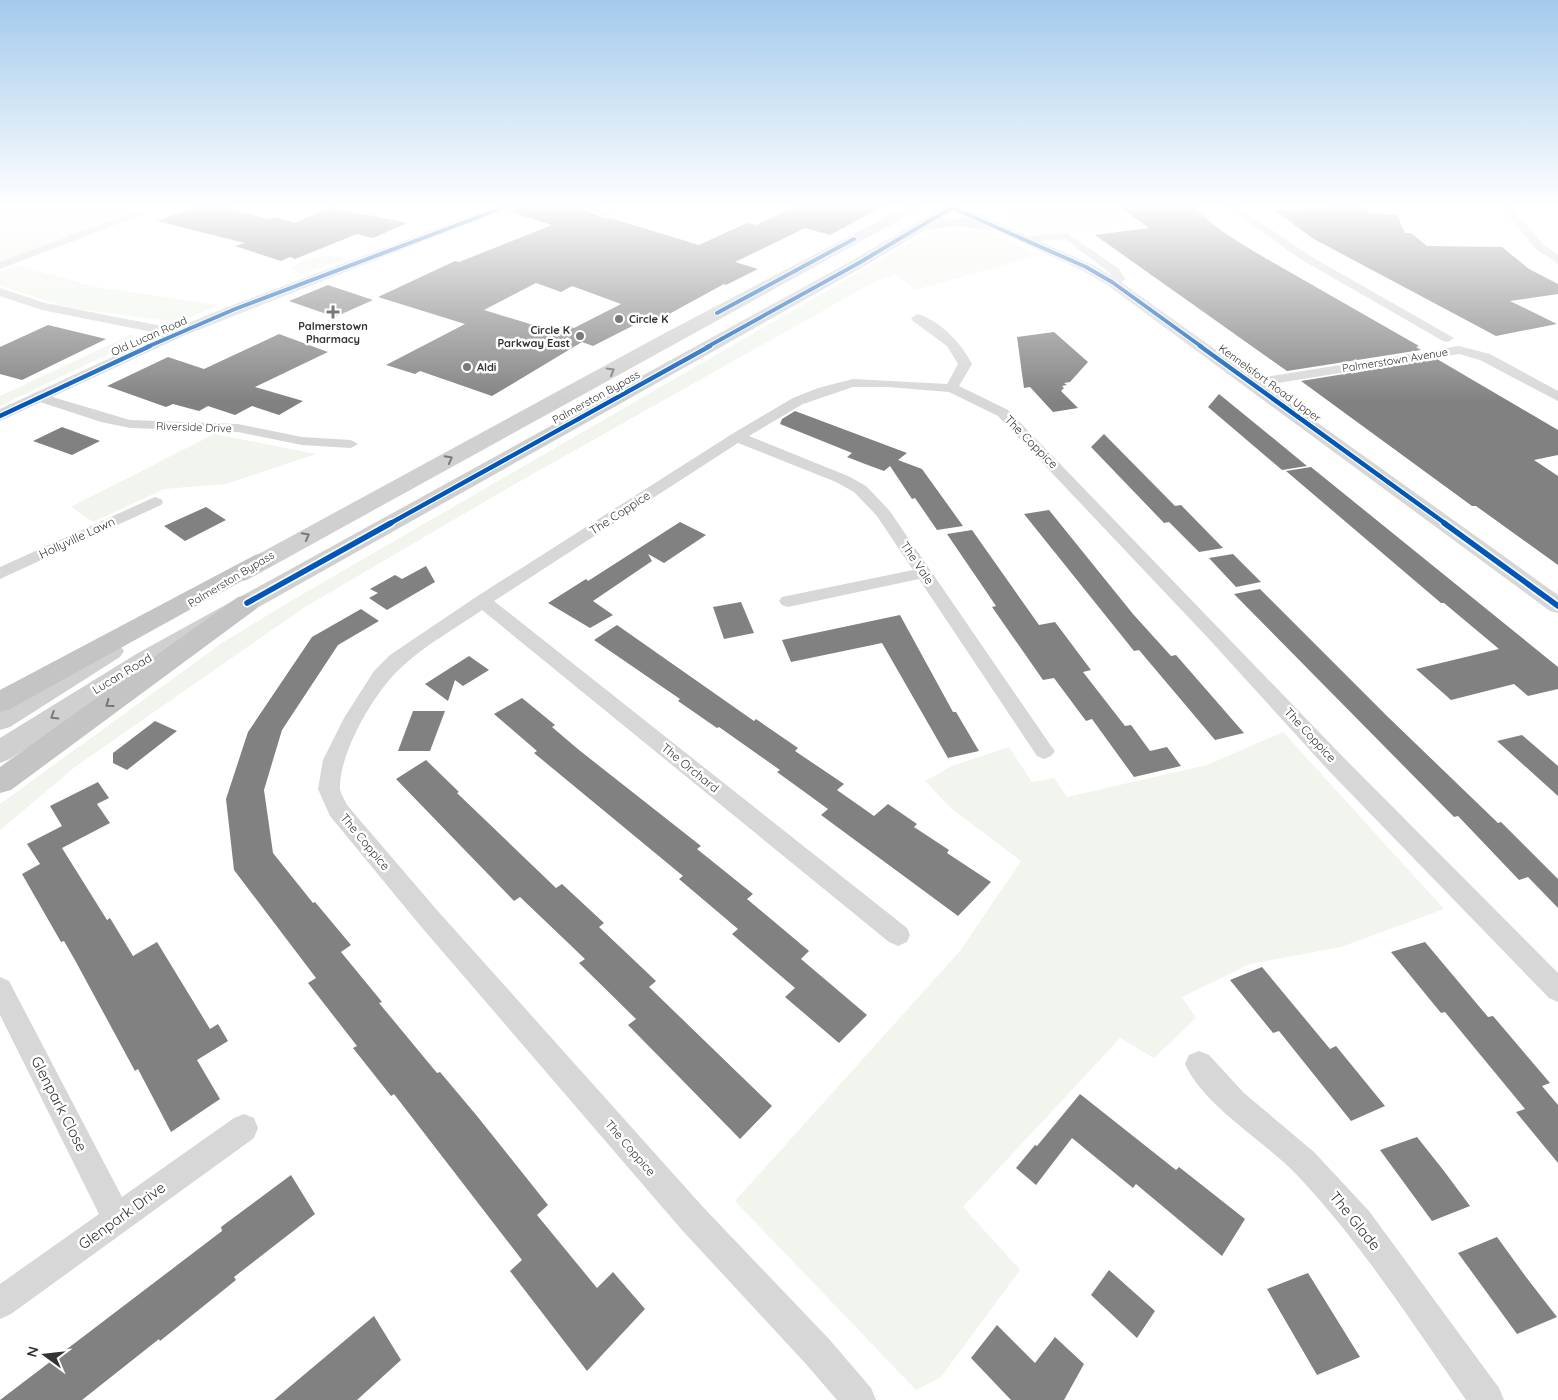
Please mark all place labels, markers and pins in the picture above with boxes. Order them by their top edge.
marker: Palmerstown Pharmacy [327,306,339,318]
place label: Circle K [629,312,668,326]
marker: Circle K [613,313,625,325]
place label: Palmerstown Pharmacy [298,319,368,346]
place label: Circle K Parkway East [498,323,570,350]
marker: Circle K Parkway East [574,330,586,342]
place label: Aldi [477,360,496,374]
marker: Aldi [461,361,473,373]

